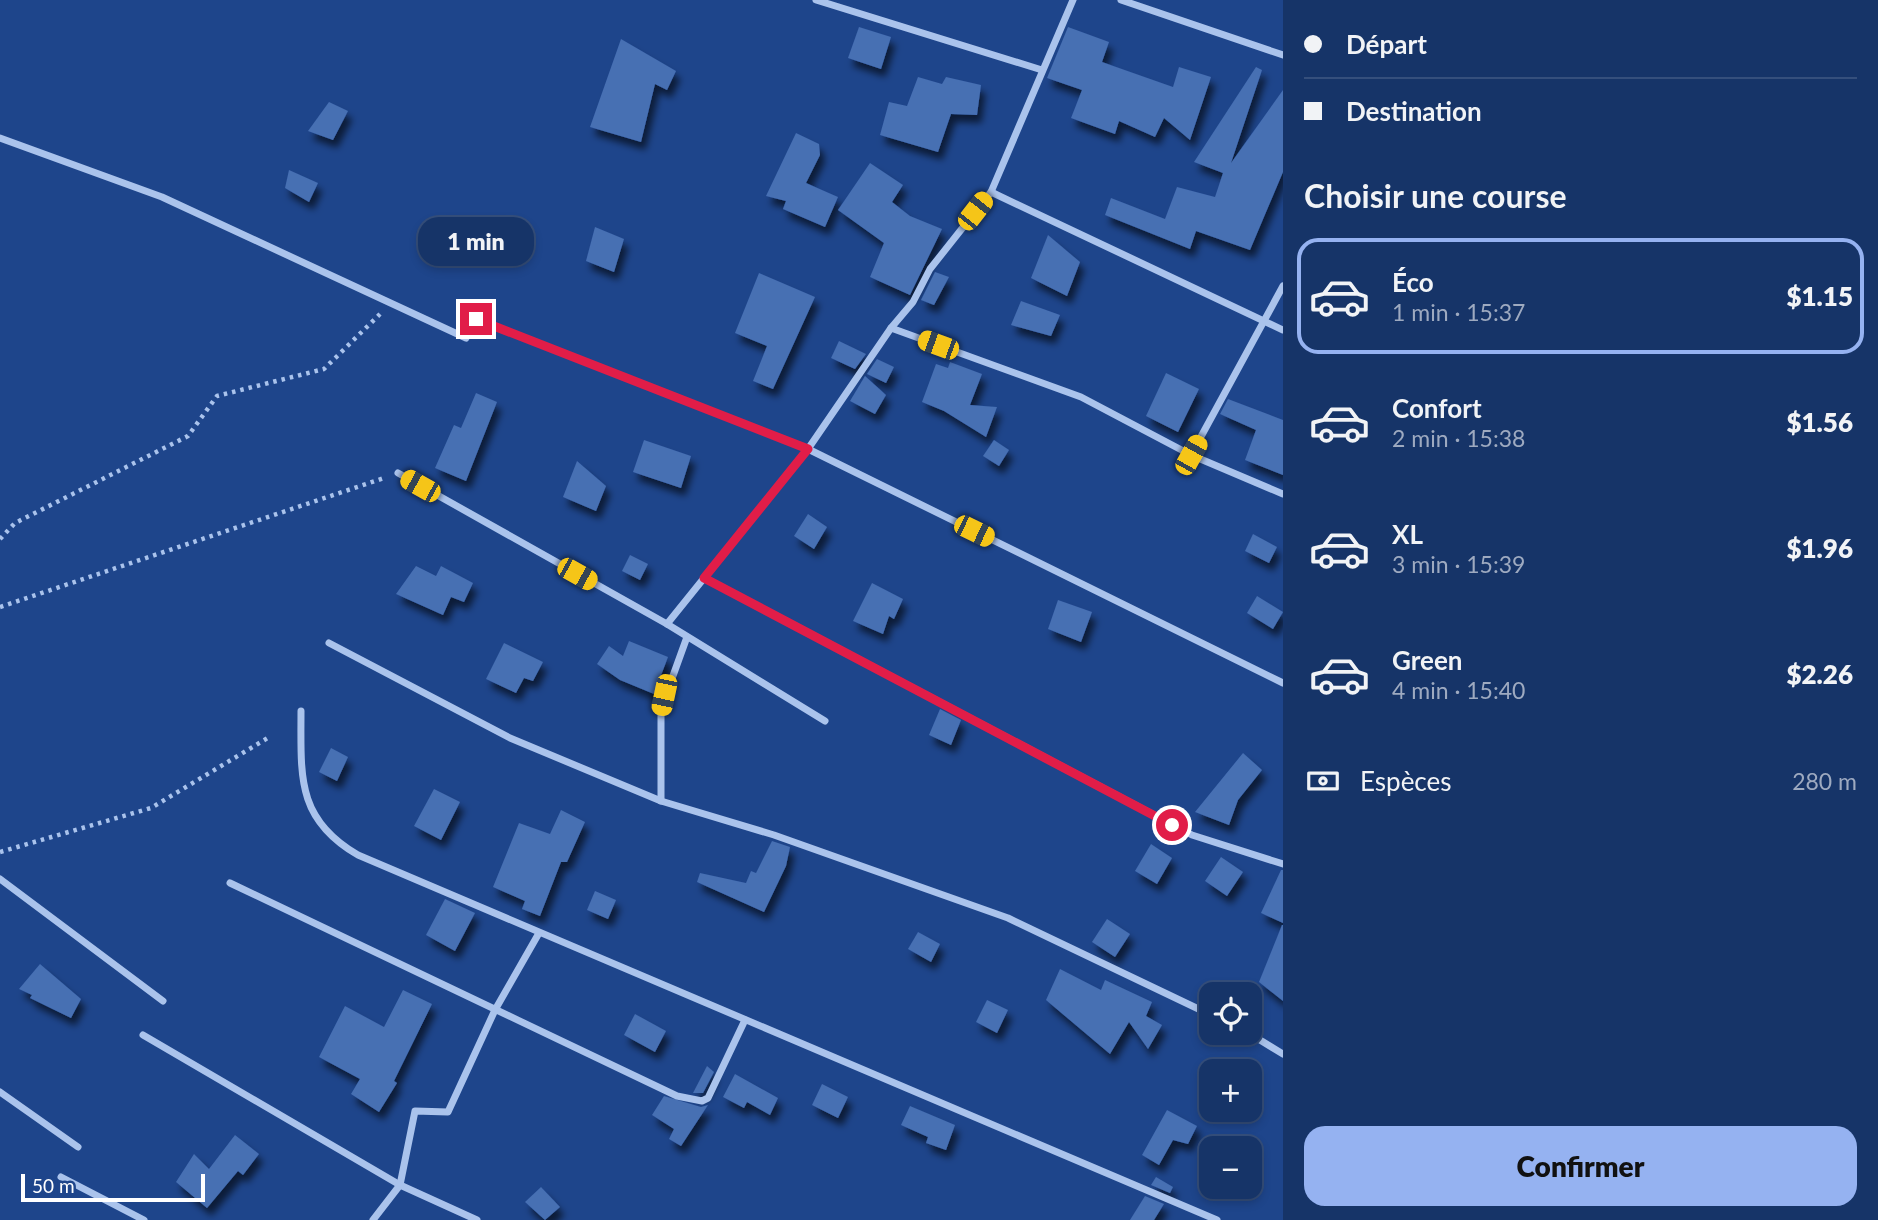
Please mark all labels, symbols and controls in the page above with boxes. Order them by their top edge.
text: Départ [1346,28,1427,60]
text: Destination [1346,95,1482,127]
text: Choisir une course [1304,176,1567,215]
car [954,188,997,234]
callout: 1 min [418,218,534,266]
text: 1 min [447,227,505,255]
icon: car [1308,265,1371,328]
text: Éco [1392,266,1434,298]
text: $1.15 [1786,280,1853,312]
text: 1 min · 15:37 [1392,298,1525,326]
route end [460,303,492,335]
car [915,328,962,362]
icon: car [1308,391,1371,454]
text: Confort [1392,392,1482,424]
text: $1.56 [1786,406,1853,438]
text: 2 min · 15:38 [1392,424,1525,452]
car [1172,432,1211,478]
car [397,467,444,505]
car [951,512,998,550]
icon: car [1308,517,1371,580]
text: XL [1392,518,1423,550]
text: $1.96 [1786,532,1853,564]
text: 3 min · 15:39 [1392,550,1525,578]
car [554,555,601,593]
icon: car [1308,643,1371,706]
text: Green [1392,644,1462,676]
text: $2.26 [1786,658,1853,690]
car [650,672,679,718]
text: 4 min · 15:40 [1392,676,1525,704]
icon: cash [1304,762,1342,800]
text: Espèces [1360,765,1452,797]
text: 280 m [1792,767,1857,795]
route start [1156,809,1188,841]
map controls [1199,982,1262,1199]
button: locate [1199,982,1262,1045]
button: + [1199,1059,1262,1122]
button: Confirmer [1304,1126,1857,1206]
button: − [1199,1136,1262,1199]
scale bar [21,1171,205,1203]
text: 50 m [32,1174,75,1197]

